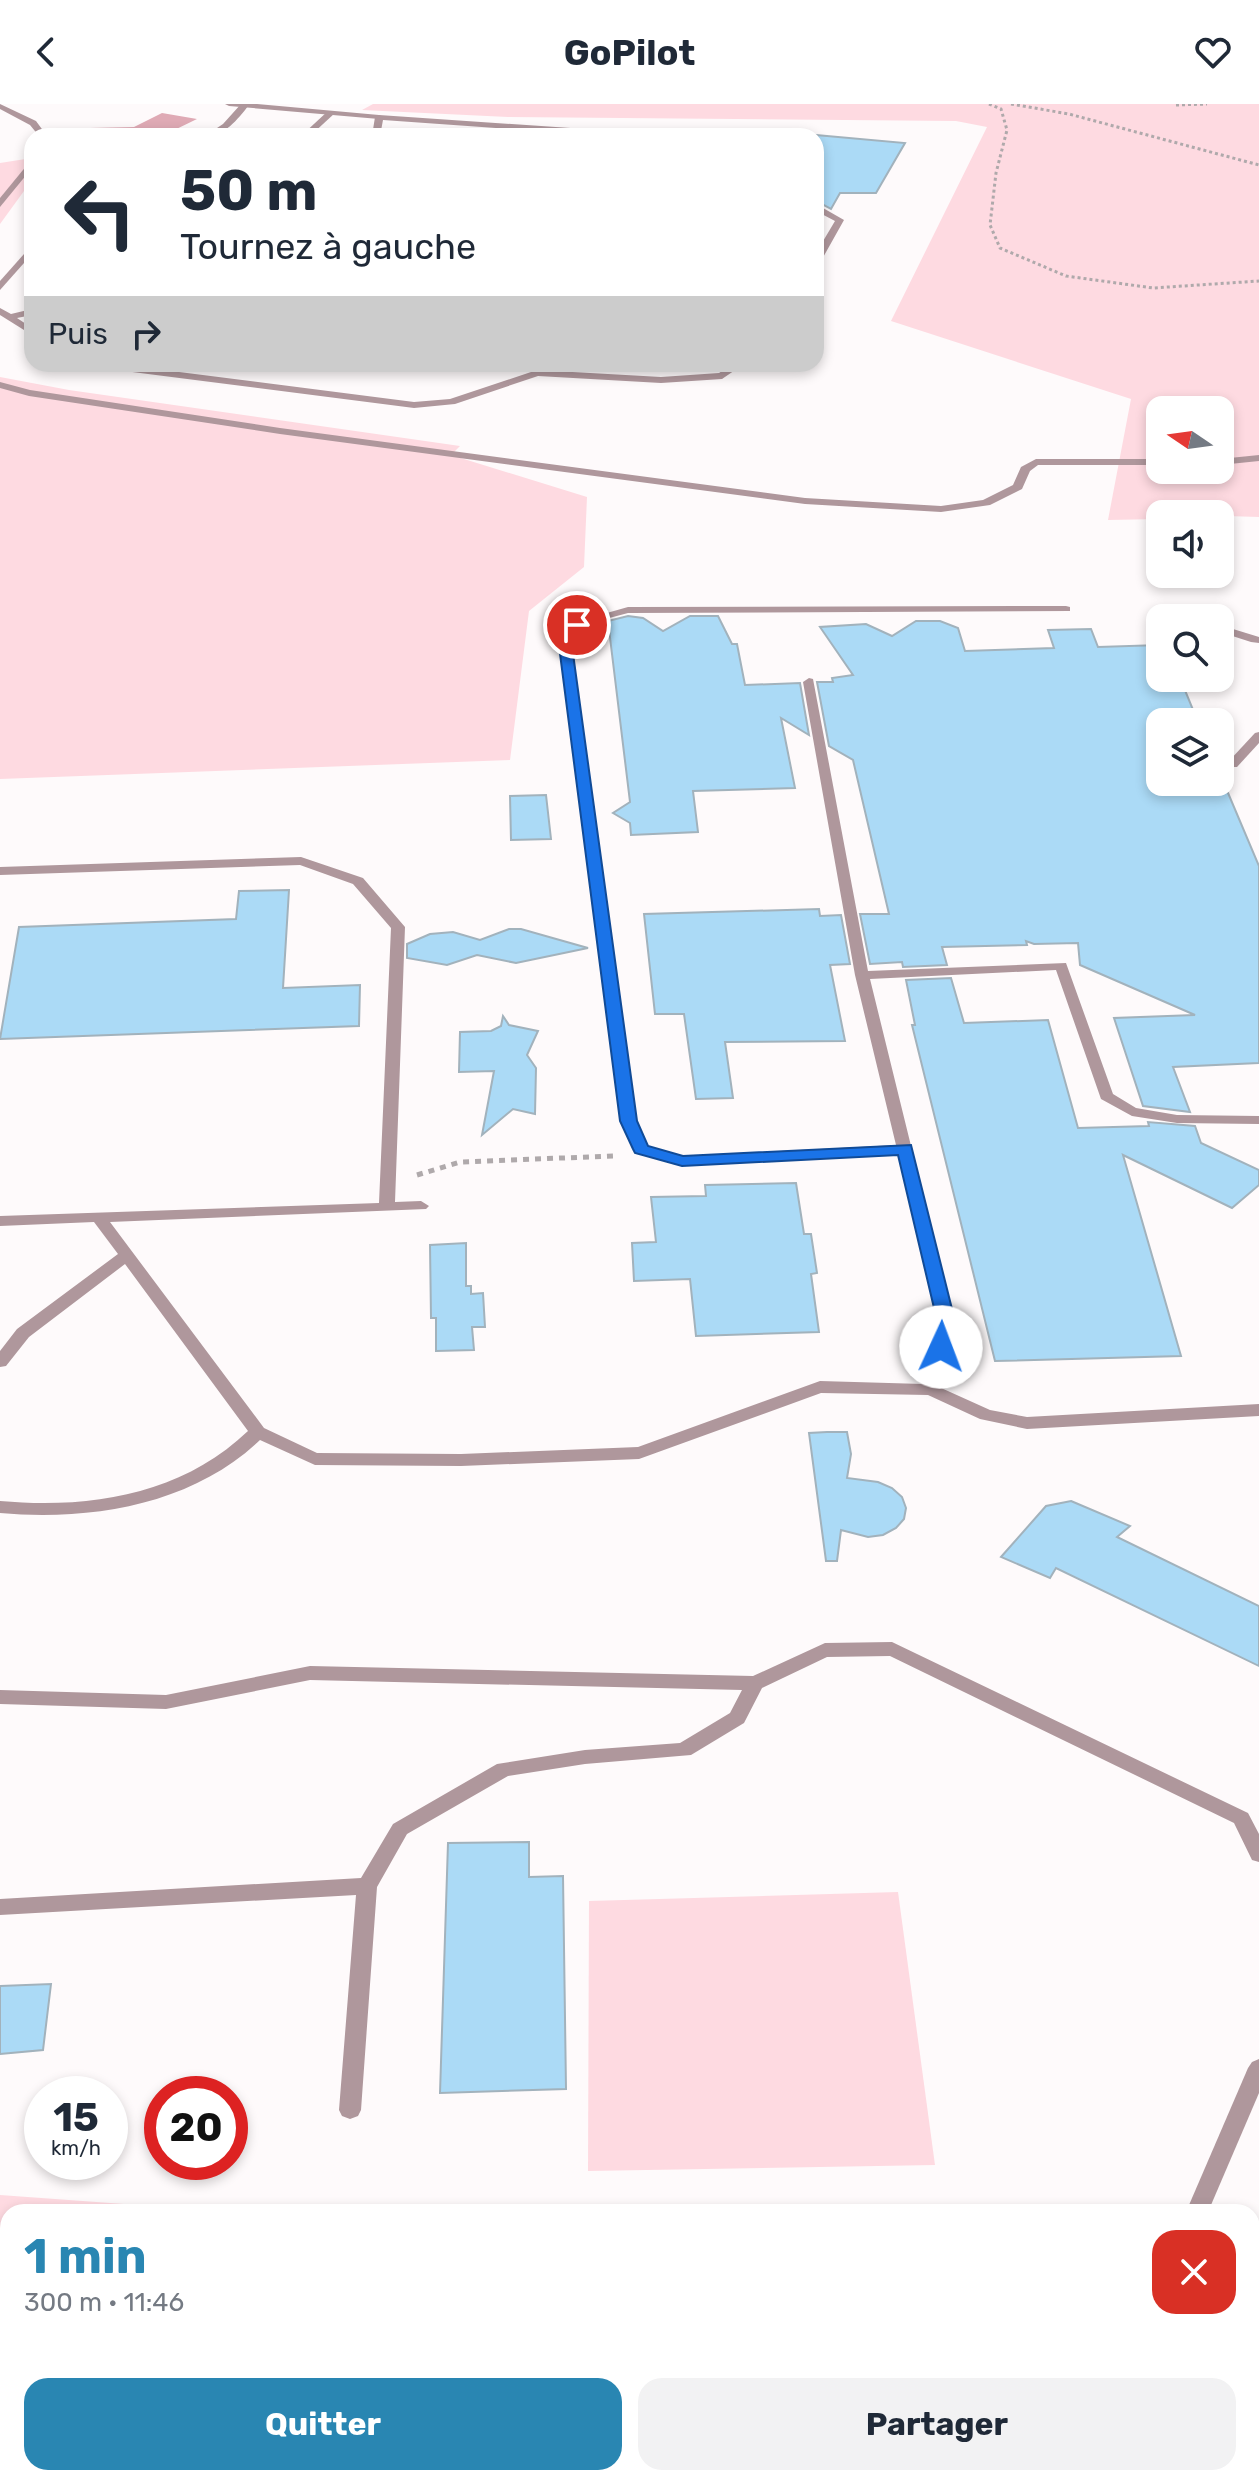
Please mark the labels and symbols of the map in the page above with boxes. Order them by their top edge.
north arrow [1146,396,1234,484]
pin [543,591,611,659]
position arrow [899,1305,983,1389]
speed limit sign: 20 [144,2076,248,2180]

